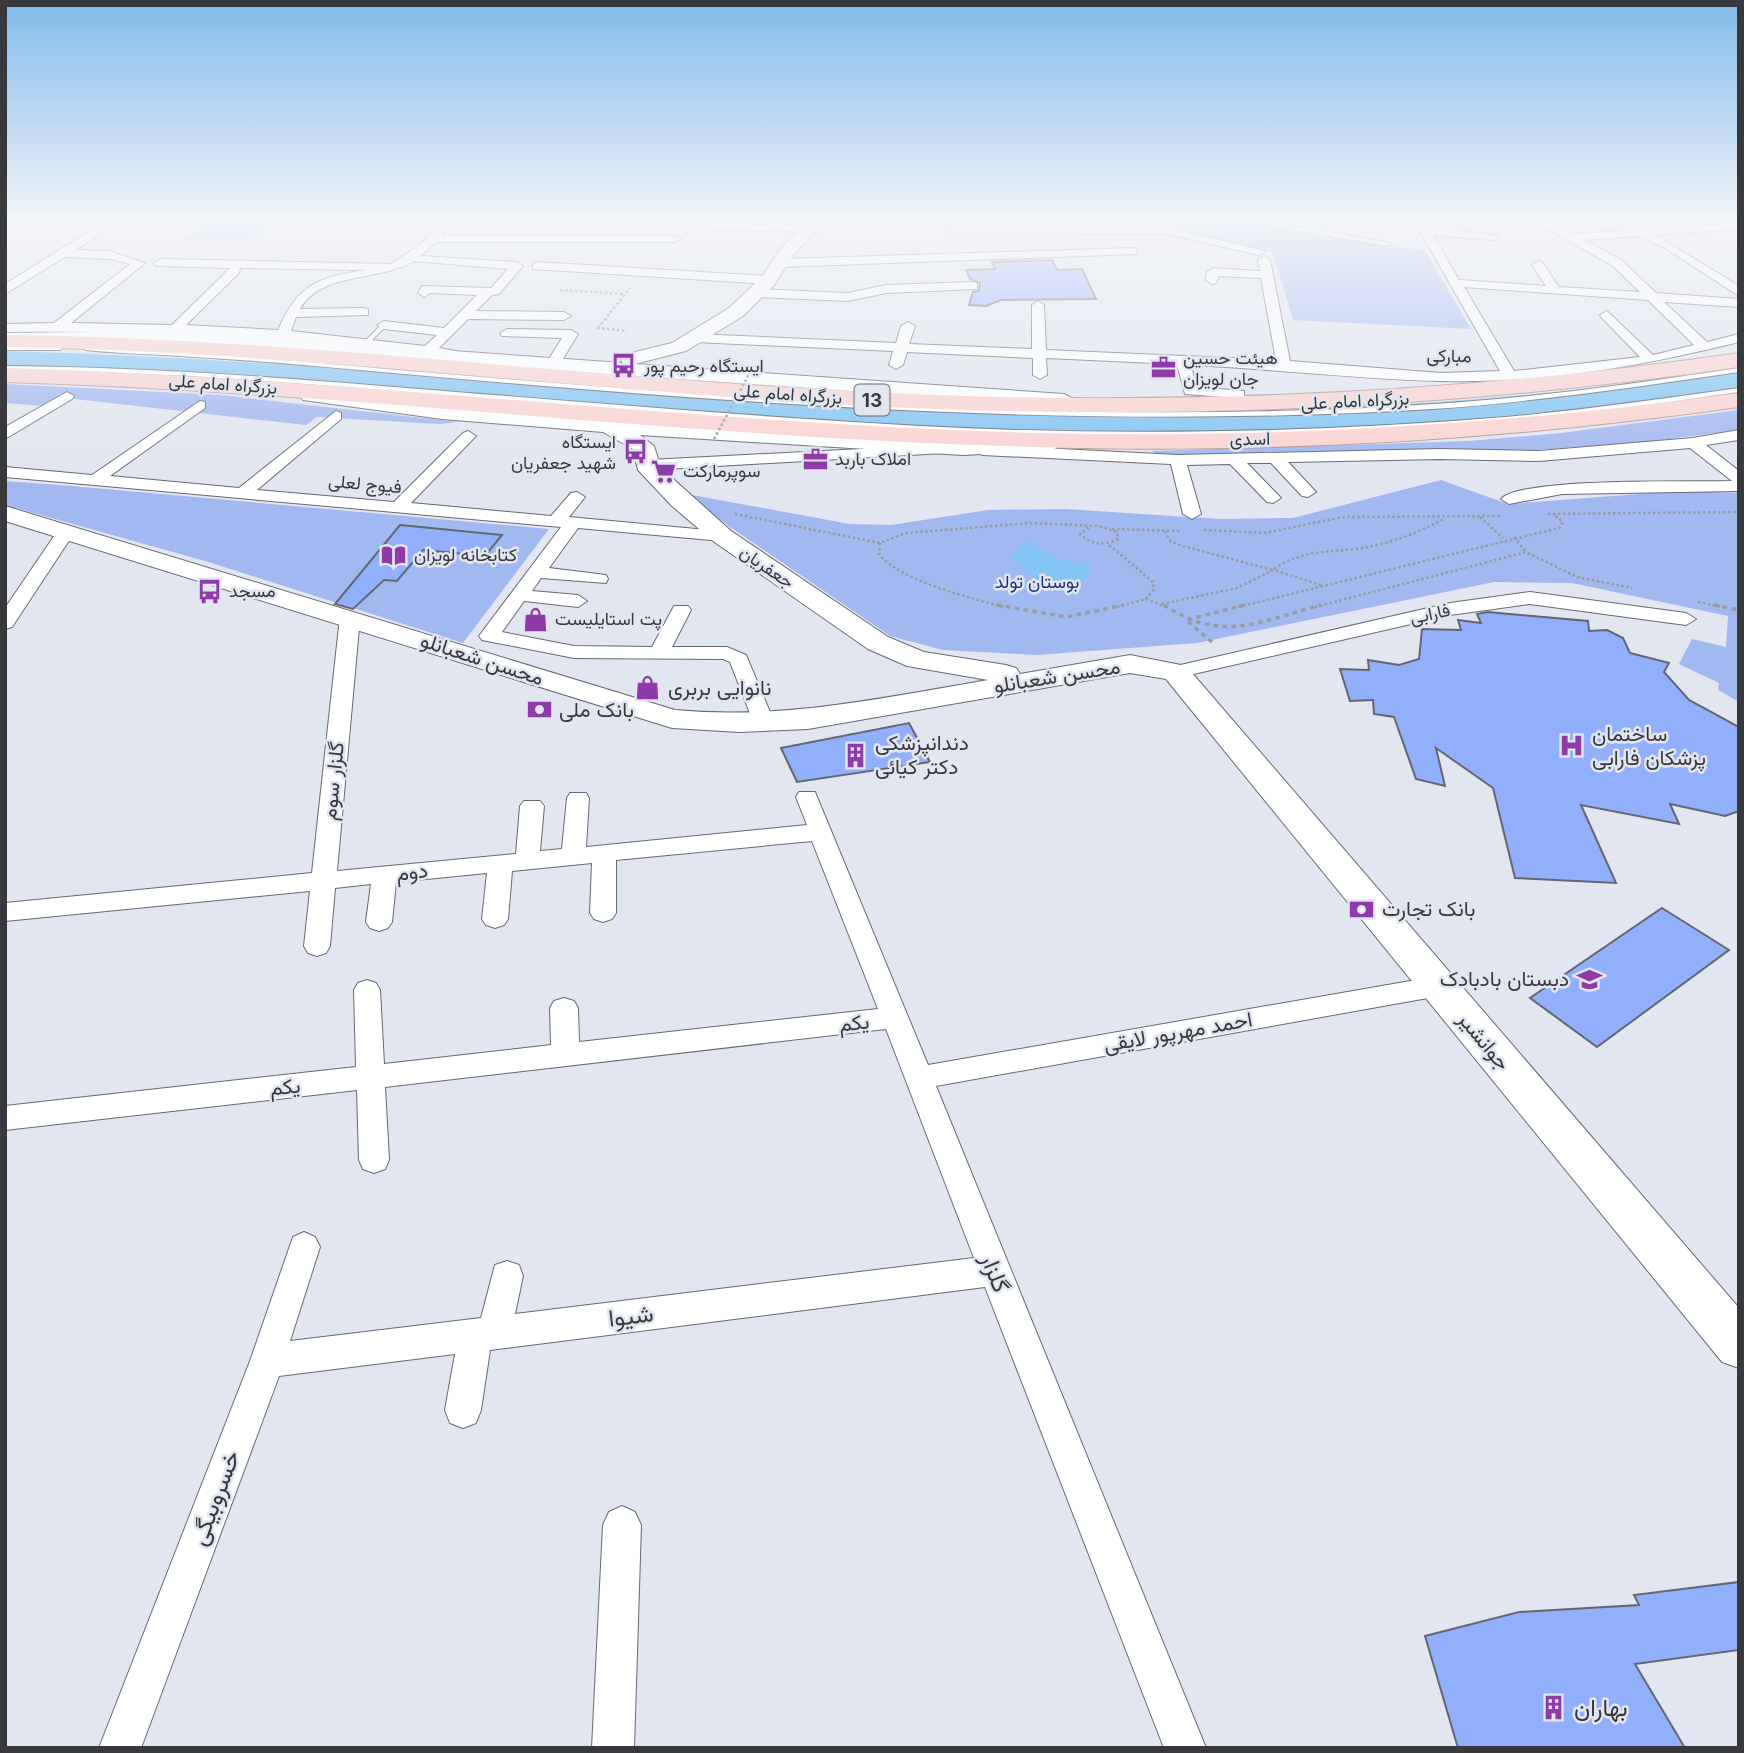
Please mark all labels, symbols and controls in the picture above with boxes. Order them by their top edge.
street label: مبارکی [1426,345,1472,367]
place label: هیئت حسین جان لویزان [1183,347,1278,390]
bus stop icon: ایستگاه رحیم پور [610,352,638,380]
office icon: هیئت حسین جان لویزان [1149,354,1177,382]
place label: ایستگاه رحیم پور [643,355,764,378]
street label: بزرگراه امام علی [168,369,278,400]
street label: بزرگراه امام علی [733,379,843,410]
road number: 13 [854,384,890,416]
street label: بزرگراه امام علی [1300,387,1410,416]
street label: اسدی [1229,428,1271,450]
place label: ایستگاه شهید جعفریان [511,431,616,474]
bus stop icon: ایستگاه شهید جعفریان [622,438,650,466]
office icon: املاک باربد [801,445,829,473]
place label: املاک باربد [835,448,911,470]
supermarket icon: سوپرمارکت [649,457,677,485]
place label: سوپرمارکت [683,460,760,483]
street label: فیوج لعلی [327,470,403,499]
library icon: کتابخانه لویزان [380,541,408,569]
street label: جعفریان [736,541,798,593]
place label: کتابخانه لویزان [414,544,517,566]
park label: بوستان تولد [995,571,1079,593]
bus stop icon: مسجد [195,577,223,605]
place label: مسجد [229,580,276,601]
street label: فارابی [1408,599,1452,629]
shop icon: پت استایلیست [521,605,549,633]
place label: پت استایلیست [555,608,662,631]
street label: محسن شعبانلو [417,627,547,691]
street label: محسن شعبانلو [992,653,1122,699]
shop icon: نانوایی بربری [634,674,662,702]
place label: نانوایی بربری [668,675,772,701]
bank icon: بانک ملی [525,696,553,724]
place label: بانک ملی [559,697,634,722]
place label: ساختمان پزشکان فارابی [1592,721,1706,772]
place label: دندانپزشکی دکتر کیائی [875,730,969,780]
hospital icon: ساختمان پزشکان فارابی [1558,732,1586,760]
street label: گلزار سوم [316,740,351,822]
building icon: دندانپزشکی دکتر کیائی [841,741,869,769]
street label: دوم [395,857,429,888]
bank icon: بانک تجارت [1348,895,1376,923]
place label: بانک تجارت [1382,896,1476,922]
school or university icon: دبستان بادبادک [1575,965,1603,993]
place label: دبستان بادبادک [1440,966,1569,991]
street label: احمد مهرپور لایقی [1102,1006,1255,1059]
street label: جوانشیر [1451,1006,1516,1076]
street label: یکم [837,1008,871,1039]
street label: یکم [268,1072,302,1103]
street label: گلزار [973,1248,1016,1297]
street label: شیوا [607,1298,655,1334]
street label: خسروبیگی [183,1446,247,1550]
place label: بهاران [1574,1693,1628,1723]
building icon: بهاران [1540,1694,1568,1722]

